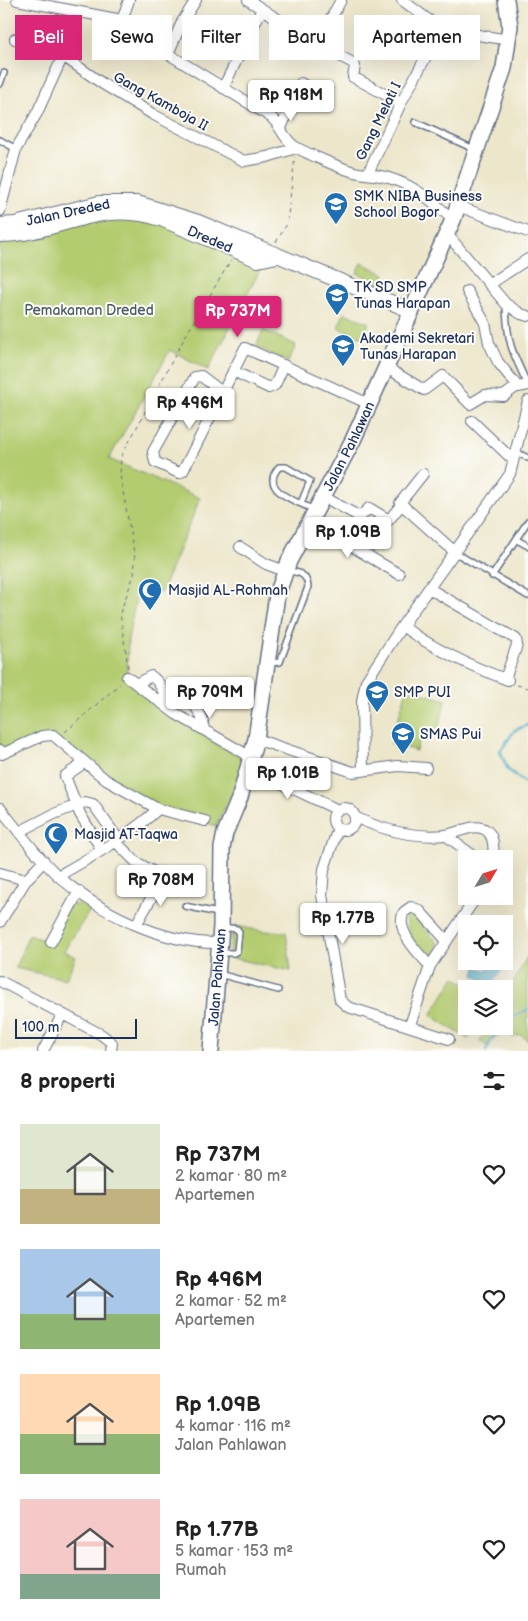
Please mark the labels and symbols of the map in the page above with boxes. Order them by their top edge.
street label: Gang Kamboja II [110,68,211,135]
street label: Gang Melati I [352,79,405,163]
pin: Rp 918M [245,80,337,122]
place label: SMK NIBA Business School Bogor [354,188,482,221]
school or university icon: SMK NIBA Business School Bogor [323,191,349,225]
street label: Jalan Dreded [25,195,112,230]
street label: Dreded [185,222,235,257]
place label: TK SD SMP Tunas Harapan [354,279,451,312]
school or university icon: TK SD SMP Tunas Harapan [324,282,350,316]
pin: Rp 737M [192,296,284,338]
park label: Pemakaman Dreded [24,302,154,319]
place label: Akademi Sekretari Tunas Harapan [360,330,475,363]
school or university icon: Akademi Sekretari Tunas Harapan [330,333,356,367]
pin: Rp 496M [144,388,236,430]
street label: Jalan Pahlawan [320,399,378,494]
pin: Rp 1.09B [296,516,400,559]
mosque icon: Masjid AL-Rohmah [137,577,163,611]
place label: Masjid AL-Rohmah [168,582,288,599]
pin: Rp 709M [164,676,256,719]
school or university icon: SMP PUI [364,679,390,713]
place label: SMP PUI [394,684,451,701]
school or university icon: SMAS Pui [390,721,416,755]
place label: SMAS Pui [420,726,481,743]
pin: Rp 1.01B [236,758,340,800]
mosque icon: Masjid AT-Taqwa [43,821,69,855]
place label: Masjid AT-Taqwa [74,826,178,843]
north arrow [458,850,512,905]
pin: Rp 708M [115,864,207,907]
pin: Rp 1.77B [291,902,395,945]
street label: Jalan Pahlawan [205,928,230,1027]
scale bar [15,1016,138,1039]

